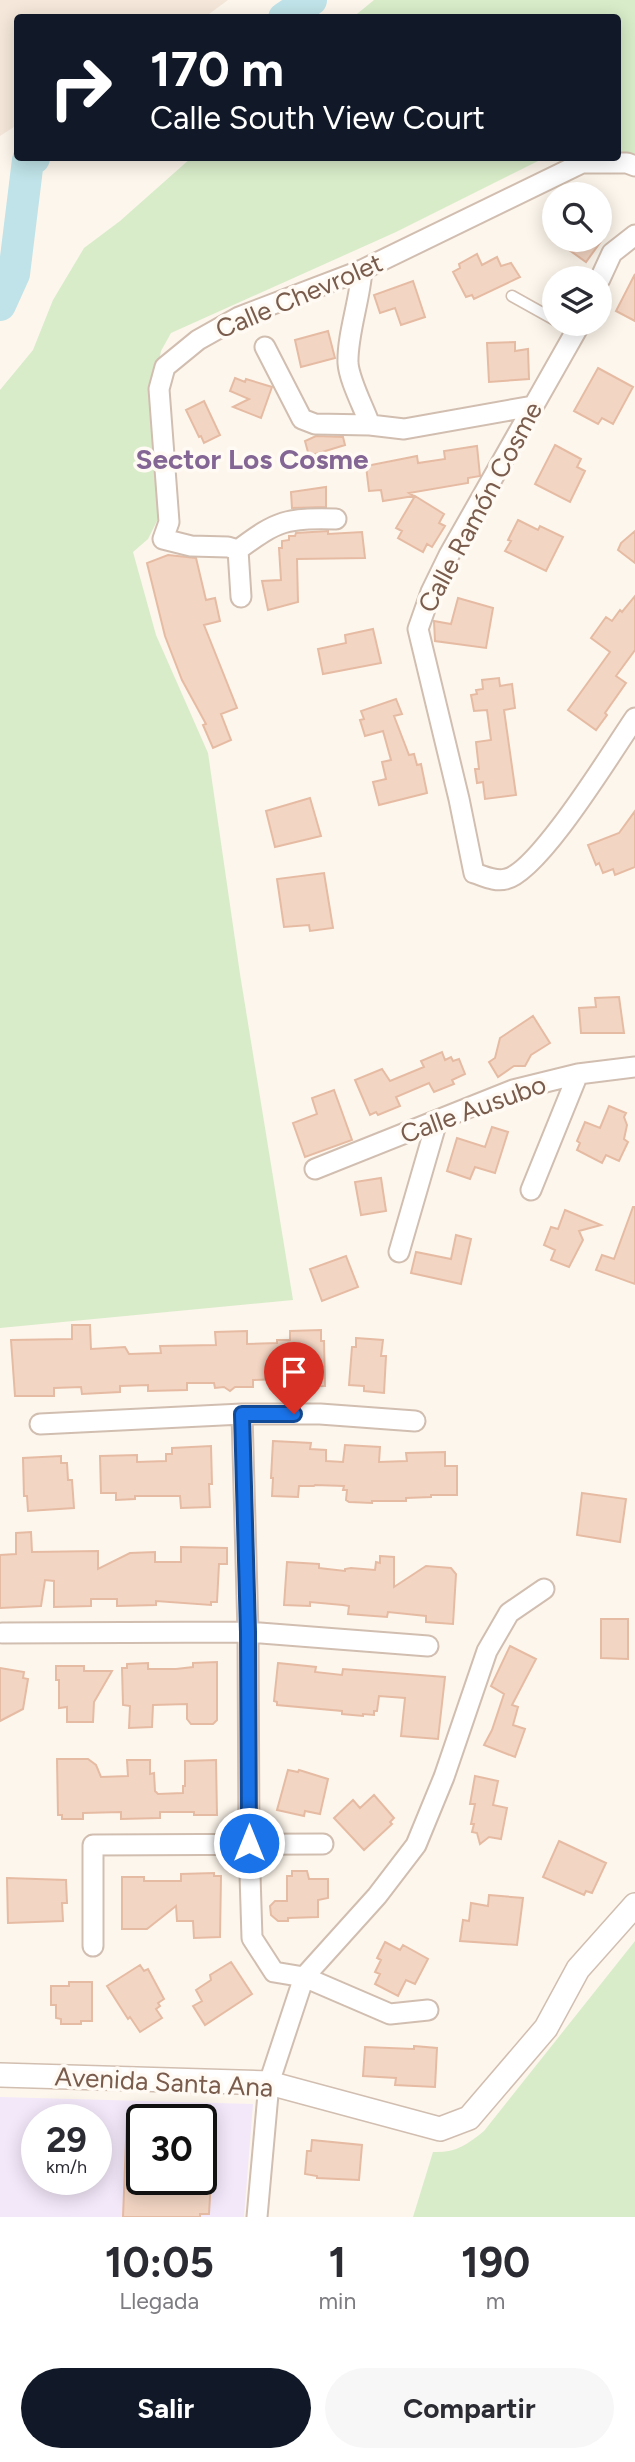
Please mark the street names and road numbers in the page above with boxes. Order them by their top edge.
street label: Calle Chevrolet [211,246,387,346]
street label: Calle Ramón Cosme [411,396,549,618]
street label: Calle Ausubo [396,1068,550,1150]
street label: Avenida Santa Ana [54,2060,274,2104]

